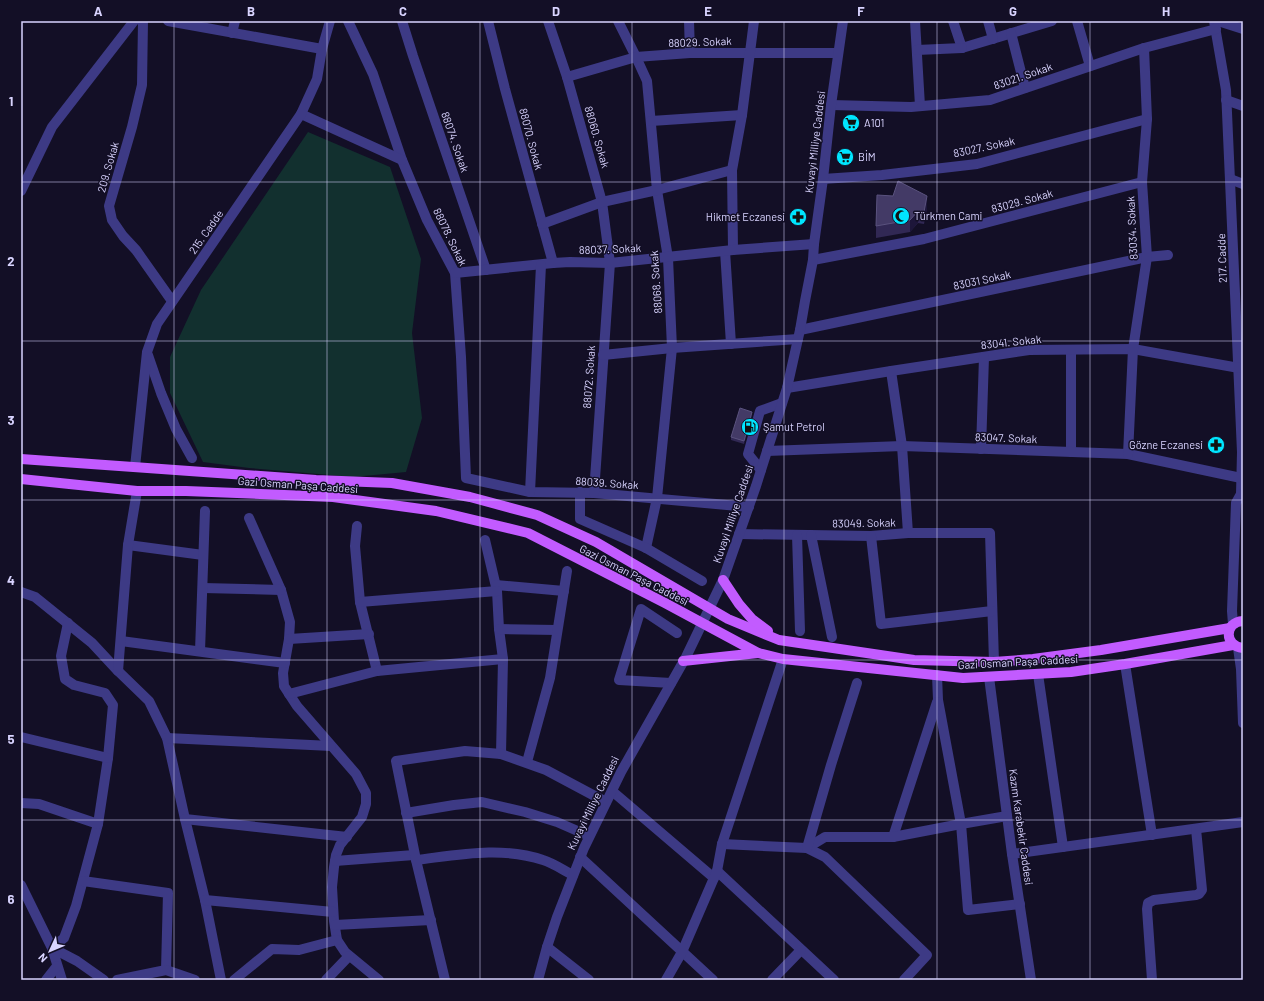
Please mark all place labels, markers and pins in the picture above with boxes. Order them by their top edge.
supermarket icon: A101 [841,113,861,133]
place label: A101 [864,116,884,129]
supermarket icon: BİM [835,147,855,167]
place label: BİM [858,149,876,163]
mosque icon: Türkmen Cami [891,206,911,226]
pharmacy icon: Hikmet Eczanesi [788,207,808,227]
place label: Türkmen Cami [914,209,983,222]
place label: Hikmet Eczanesi [706,210,785,223]
fuel station icon: Şamut Petrol [740,417,760,437]
place label: Şamut Petrol [763,420,825,433]
pharmacy icon: Gözne Eczanesi [1206,435,1226,455]
place label: Gözne Eczanesi [1129,438,1203,451]

